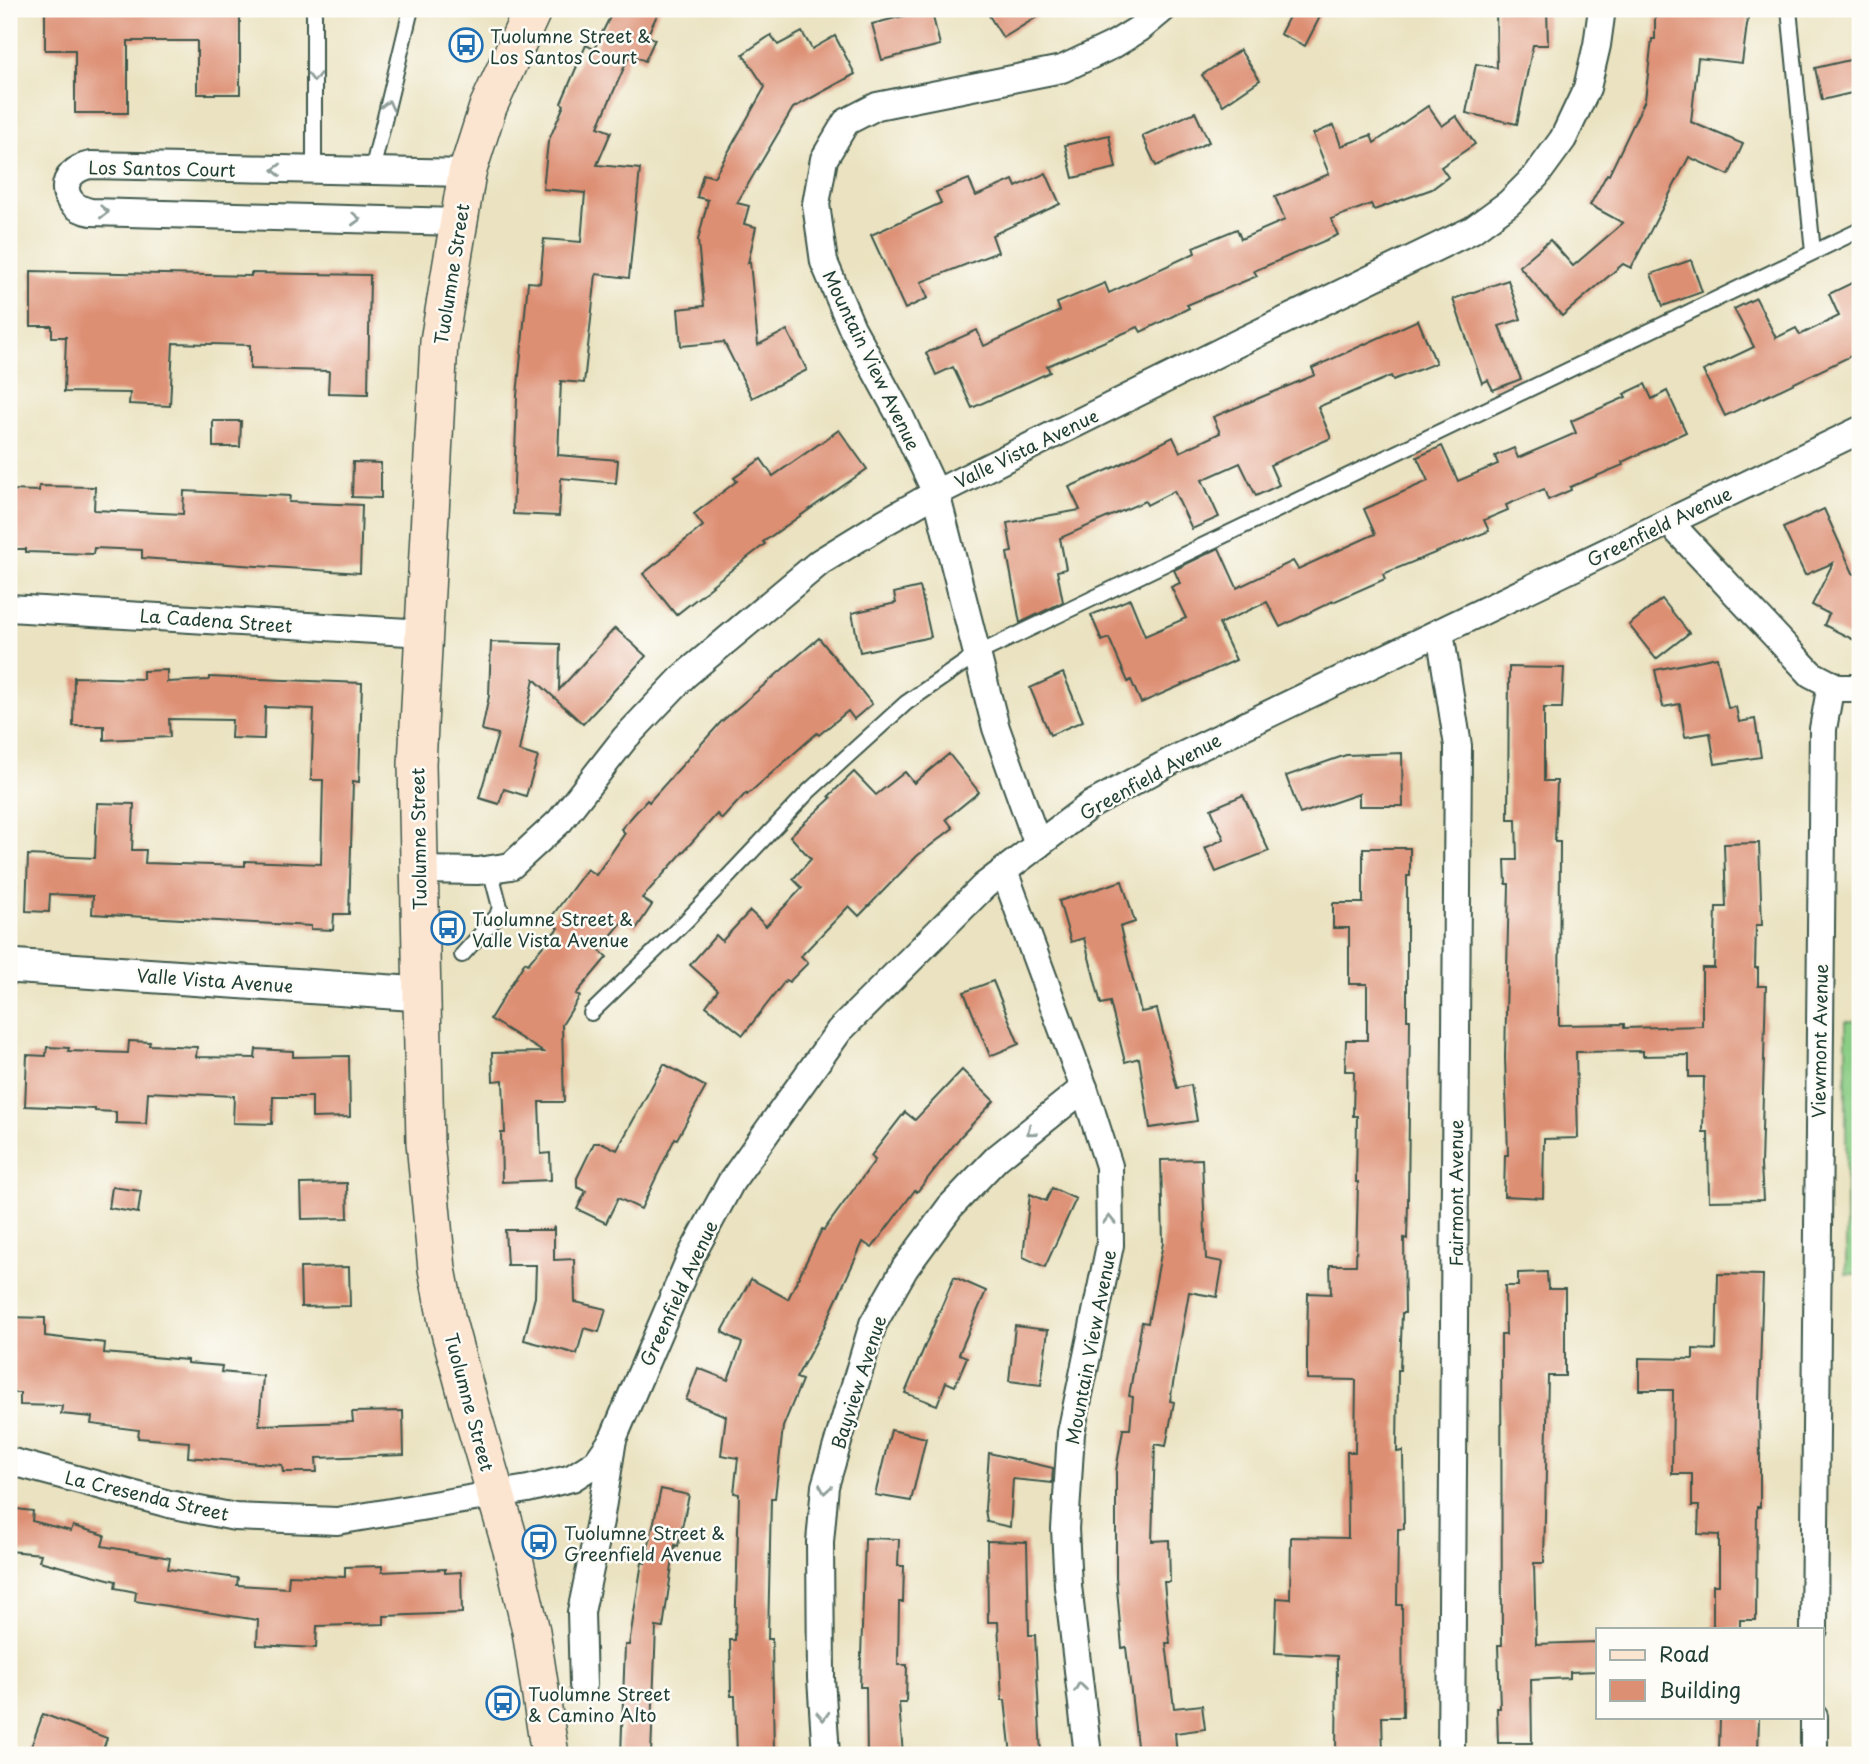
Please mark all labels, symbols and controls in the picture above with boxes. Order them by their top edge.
place label: Tuolumne Street & Los Santos Court [490,22,651,70]
bus stop icon: Tuolumne Street & Los Santos Court [447,26,485,64]
one-way arrow [306,72,322,83]
one-way arrow [380,99,394,111]
street label: Los Santos Court [88,153,236,183]
one-way arrow [271,162,282,178]
street label: Tuolumne Street [427,202,475,346]
one-way arrow [100,204,110,220]
one-way arrow [351,212,362,227]
street label: Mountain View Avenue [817,265,928,455]
street label: Valle Vista Avenue [950,401,1102,494]
street label: Greenfield Avenue [1582,479,1736,573]
street label: La Cadena Street [139,601,293,639]
street label: Greenfield Avenue [1074,726,1226,826]
street label: Tuolumne Street [403,768,433,910]
place label: Tuolumne Street & Valle Vista Avenue [472,905,633,953]
bus stop icon: Tuolumne Street & Valle Vista Avenue [429,909,467,947]
street label: Valle Vista Avenue [136,961,294,999]
street label: Viewmont Avenue [1804,963,1834,1118]
street label: Fairmont Avenue [1442,1119,1469,1267]
one-way arrow [1026,1123,1039,1135]
one-way arrow [1102,1214,1117,1225]
street label: Greenfield Avenue [632,1216,724,1370]
street label: Mountain View Avenue [1058,1247,1122,1447]
street label: Bayview Avenue [824,1312,892,1452]
street label: Tuolumne Street [439,1330,501,1474]
street label: La Cresenda Street [62,1463,232,1527]
one-way arrow [818,1483,833,1495]
place label: Tuolumne Street & Greenfield Avenue [564,1519,725,1567]
bus stop icon: Tuolumne Street & Greenfield Avenue [520,1523,558,1561]
legend [1596,1628,1824,1718]
text: Road [1659,1637,1710,1669]
text: Building [1659,1673,1741,1705]
place label: Tuolumne Street & Camino Alto [528,1680,670,1728]
one-way arrow [1073,1682,1088,1693]
bus stop icon: Tuolumne Street & Camino Alto [484,1684,522,1722]
one-way arrow [815,1711,830,1722]

